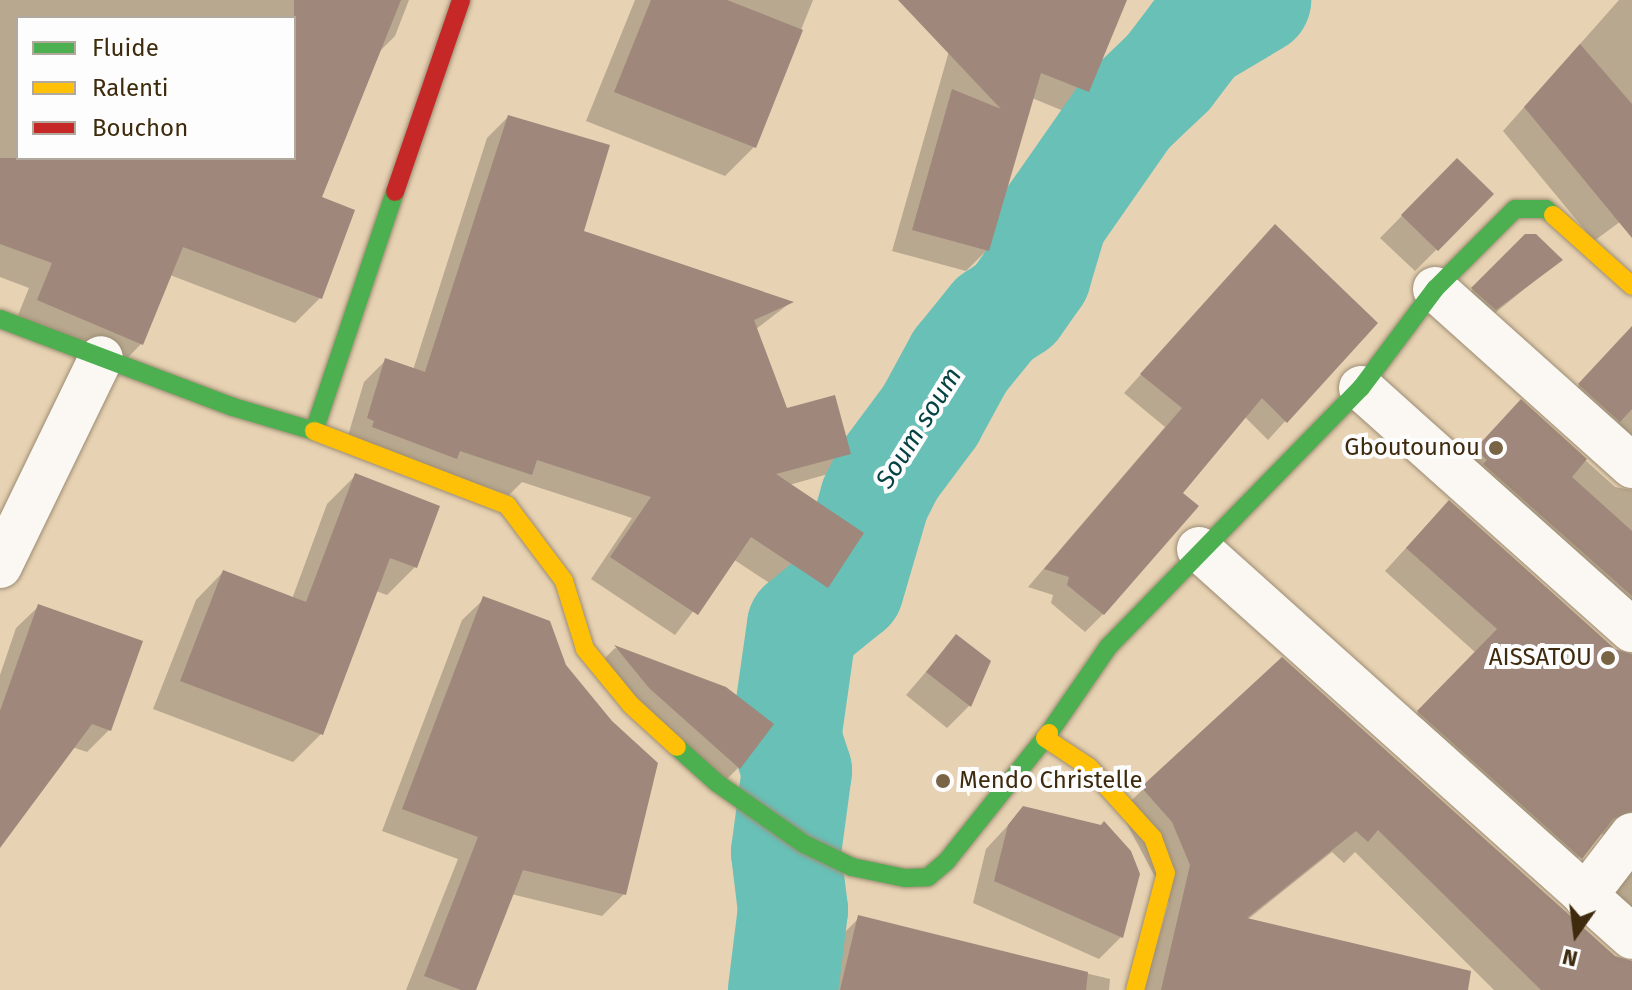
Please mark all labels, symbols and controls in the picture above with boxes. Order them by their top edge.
legend [16,16,296,160]
text: Fluide [92,34,159,62]
text: Ralenti [92,74,169,102]
text: Bouchon [92,114,188,142]
water label: Soum soum [870,362,968,494]
place label: Gboutounou [1344,434,1480,462]
marker: Gboutounou [1487,439,1505,457]
place label: AISSATOU [1489,644,1592,672]
marker: AISSATOU [1599,649,1617,667]
place label: Mendo Christelle [959,767,1142,795]
marker: Mendo Christelle [934,772,952,790]
north arrow [1536,894,1616,974]
text: N [1560,943,1580,973]

